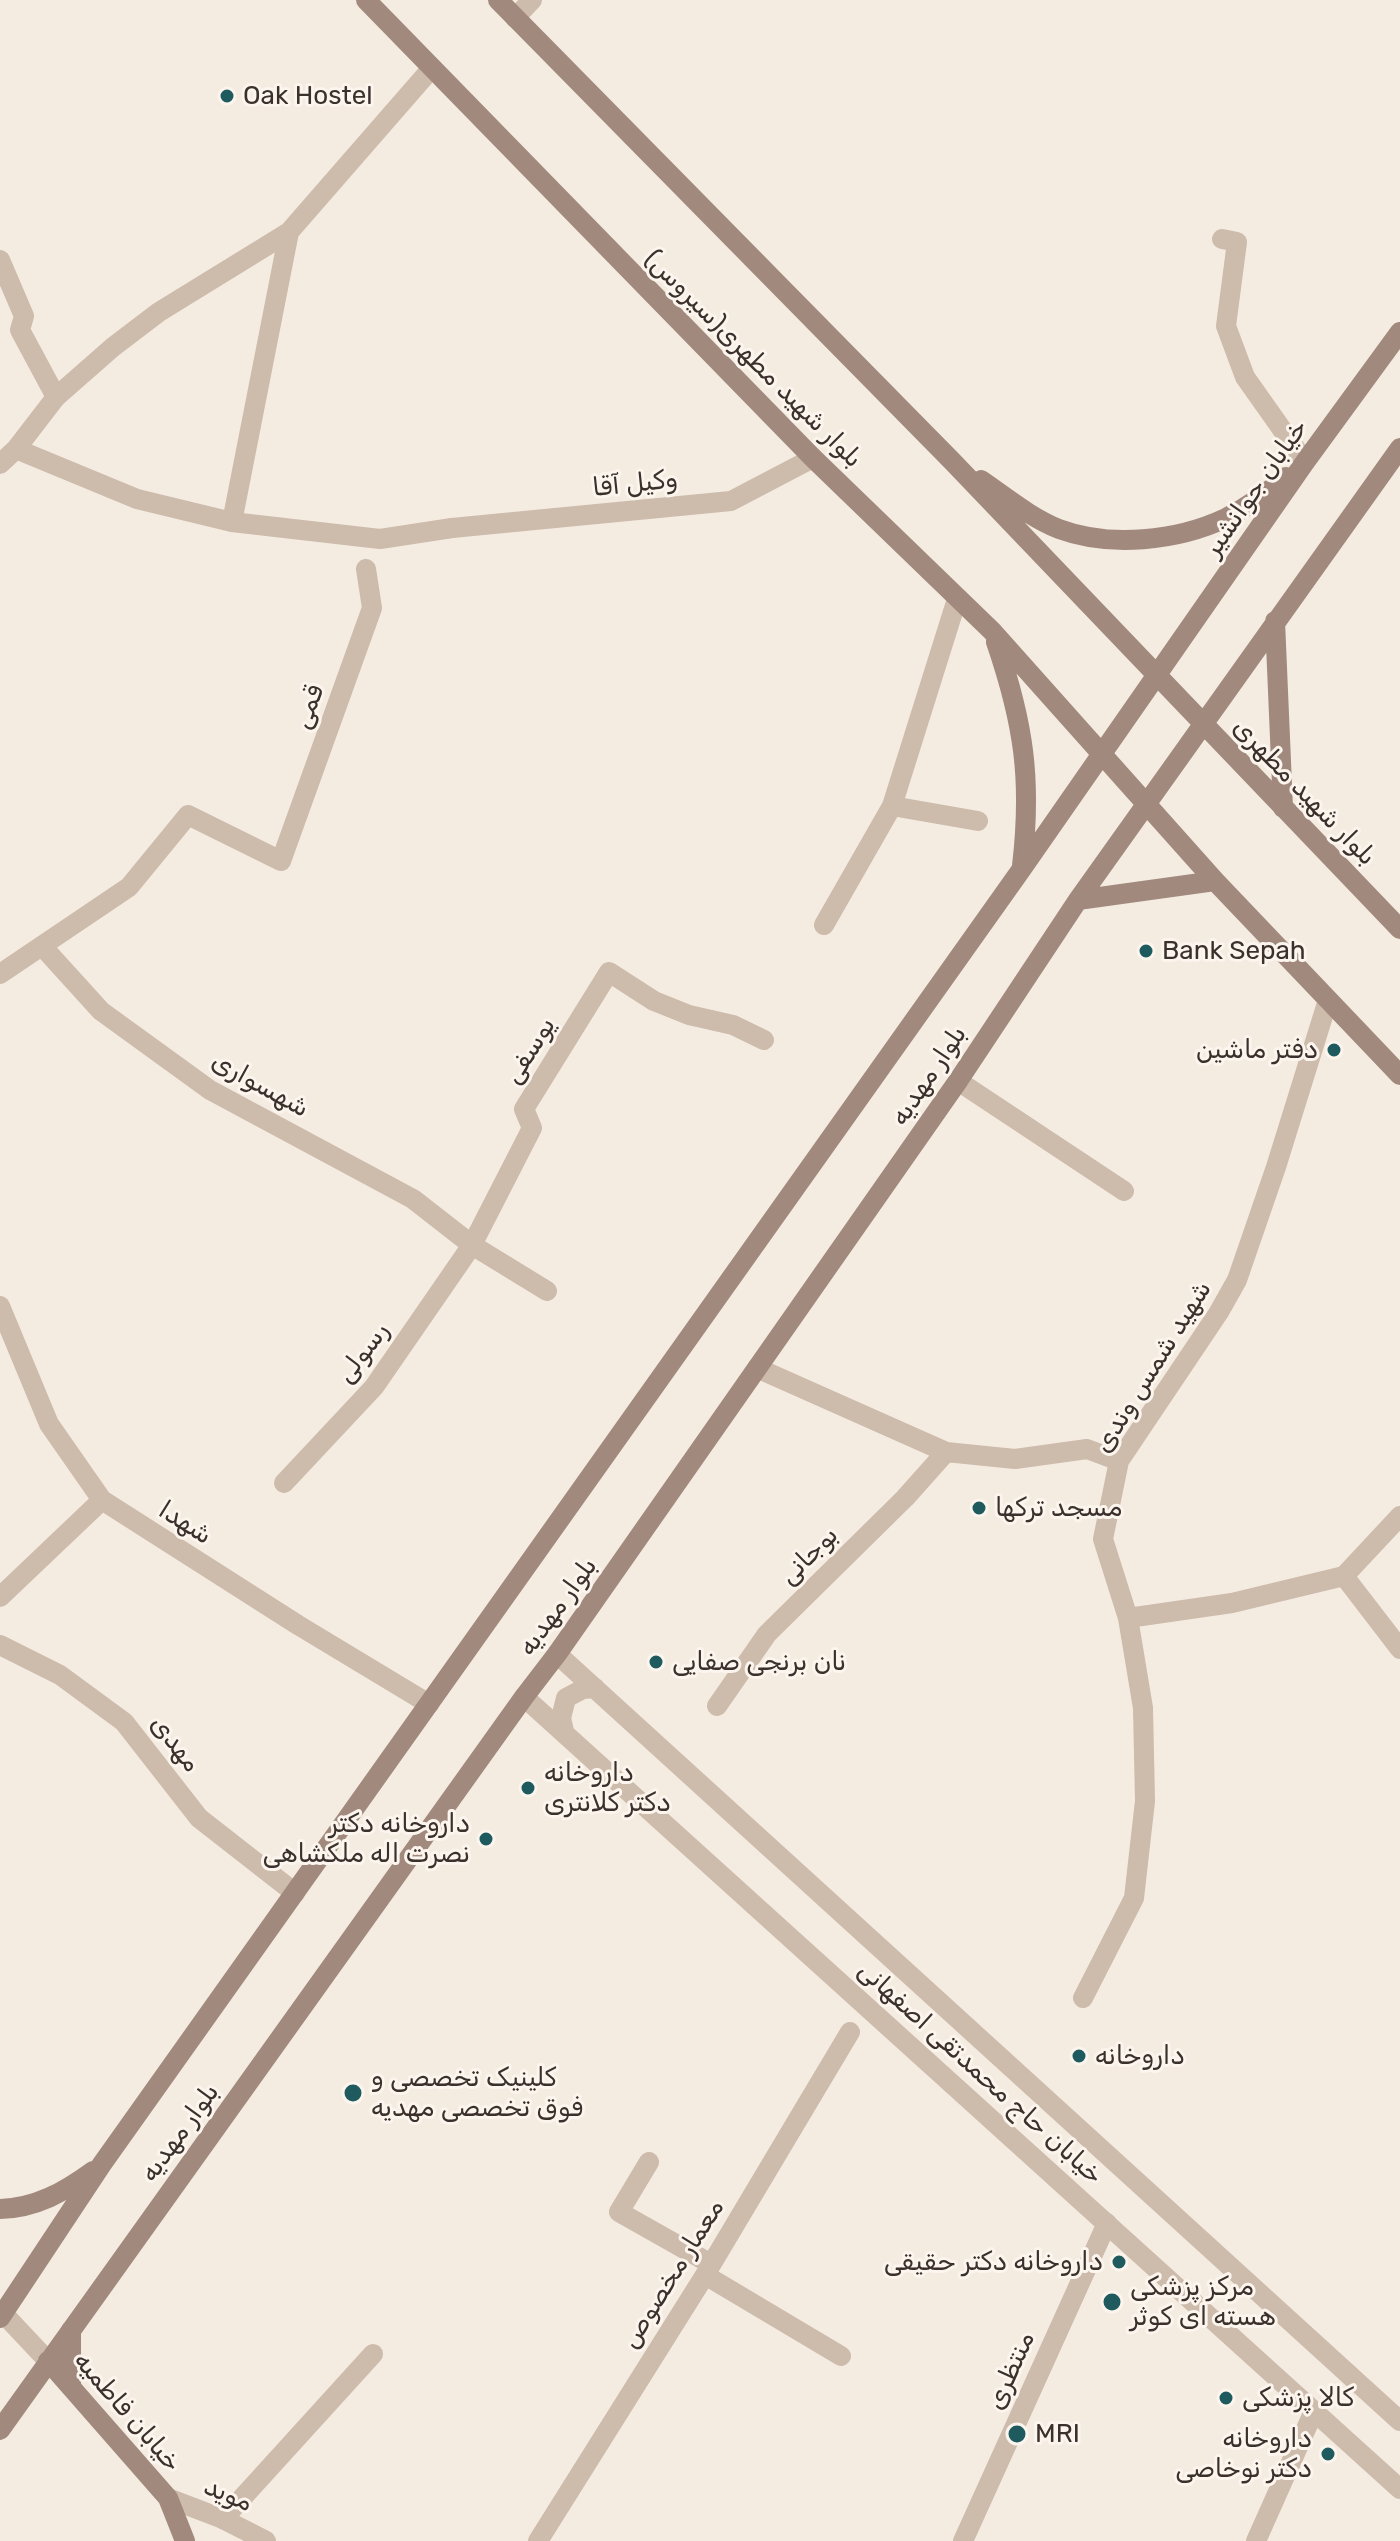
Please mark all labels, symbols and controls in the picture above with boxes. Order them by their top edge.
place label: Oak Hostel [243,80,373,112]
marker: Oak Hostel [218,87,236,105]
street label: بلوار شهید مطهری(سیروس) [638,244,868,474]
street label: خیابان جوانشیر [1197,413,1315,563]
street label: وکیل آقا [591,464,679,504]
street label: قمی [287,681,331,733]
street label: بلوار شهید مطهری [1226,712,1382,872]
place label: Bank Sepah [1162,935,1306,967]
marker: Bank Sepah [1137,942,1155,960]
street label: یوسفی [497,1012,563,1090]
street label: بلوار مهدیه [884,1020,974,1132]
place label: دفتر ماشین [1196,1034,1318,1066]
marker: دفتر ماشین [1325,1041,1343,1059]
street label: شهسواری [206,1046,314,1124]
street label: شهید شمس وندی [1088,1275,1218,1459]
street label: رسولی [330,1316,396,1390]
place label: مسجد ترکها [995,1492,1122,1524]
street label: شهدا [152,1495,218,1551]
marker: مسجد ترکها [970,1499,988,1517]
street label: بوجانی [773,1520,845,1592]
street label: بلوار مهدیه [512,1552,604,1662]
place label: نان برنجی صفایی [672,1646,846,1678]
marker: نان برنجی صفایی [647,1653,665,1671]
street label: مهدی [143,1709,207,1779]
place label: داروخانه دکتر کلانتری [544,1757,671,1818]
marker: داروخانه دکتر کلانتری [519,1779,537,1797]
place label: داروخانه دکتر نصرت اله ملکشاهی [263,1808,470,1870]
marker: داروخانه دکتر نصرت اله ملکشاهی [477,1830,495,1848]
street label: خیابان حاج محمدتقی اصفهانی [851,1955,1109,2191]
place label: داروخانه [1095,2040,1185,2072]
marker: داروخانه [1070,2047,1088,2065]
place label: کلینیک تخصصی و فوق تخصصی مهدیه [371,2062,583,2124]
street label: بلوار مهدیه [134,2078,226,2188]
marker: کلینیک تخصصی و فوق تخصصی مهدیه [342,2082,364,2104]
street label: معمار مخصوص [615,2194,731,2354]
place label: داروخانه دکتر حقیقی [884,2246,1103,2278]
marker: داروخانه دکتر حقیقی [1110,2253,1128,2271]
place label: مرکز پزشکی هسته ای کوثر [1130,2271,1276,2332]
marker: مرکز پزشکی هسته ای کوثر [1101,2291,1123,2313]
street label: منتظری [980,2327,1042,2415]
street label: خیابان فاطمیه [67,2346,187,2478]
place label: کالا پزشکی [1242,2382,1354,2414]
marker: کالا پزشکی [1217,2389,1235,2407]
place label: MRI [1035,2418,1080,2450]
marker: MRI [1006,2423,1028,2445]
place label: داروخانه دکتر نوخاصی [1175,2423,1312,2484]
marker: داروخانه دکتر نوخاصی [1319,2445,1337,2463]
street label: موید [199,2471,257,2519]

